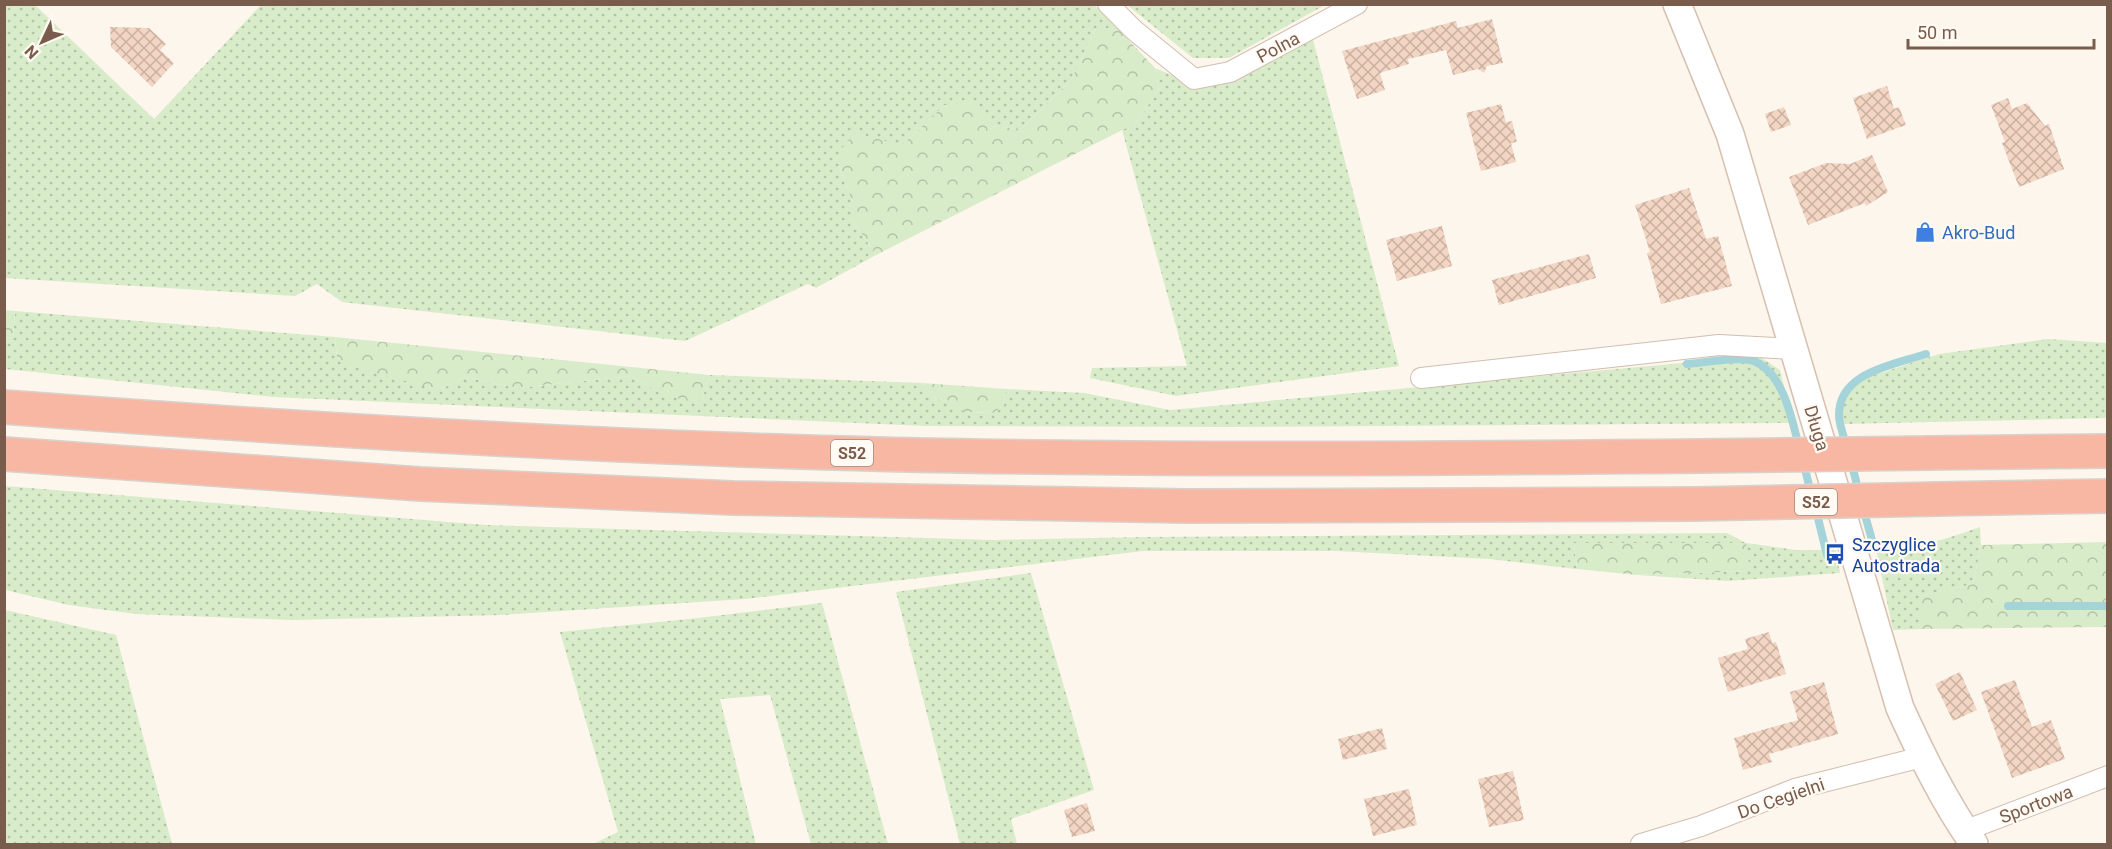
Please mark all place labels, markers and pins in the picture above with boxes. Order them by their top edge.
shop icon: Akro-Bud [1913,220,1937,244]
place label: Akro-Bud [1942,222,2015,243]
place label: Szczyglice Autostrada [1852,534,1940,576]
bus stop icon: Szczyglice Autostrada [1823,542,1847,566]

